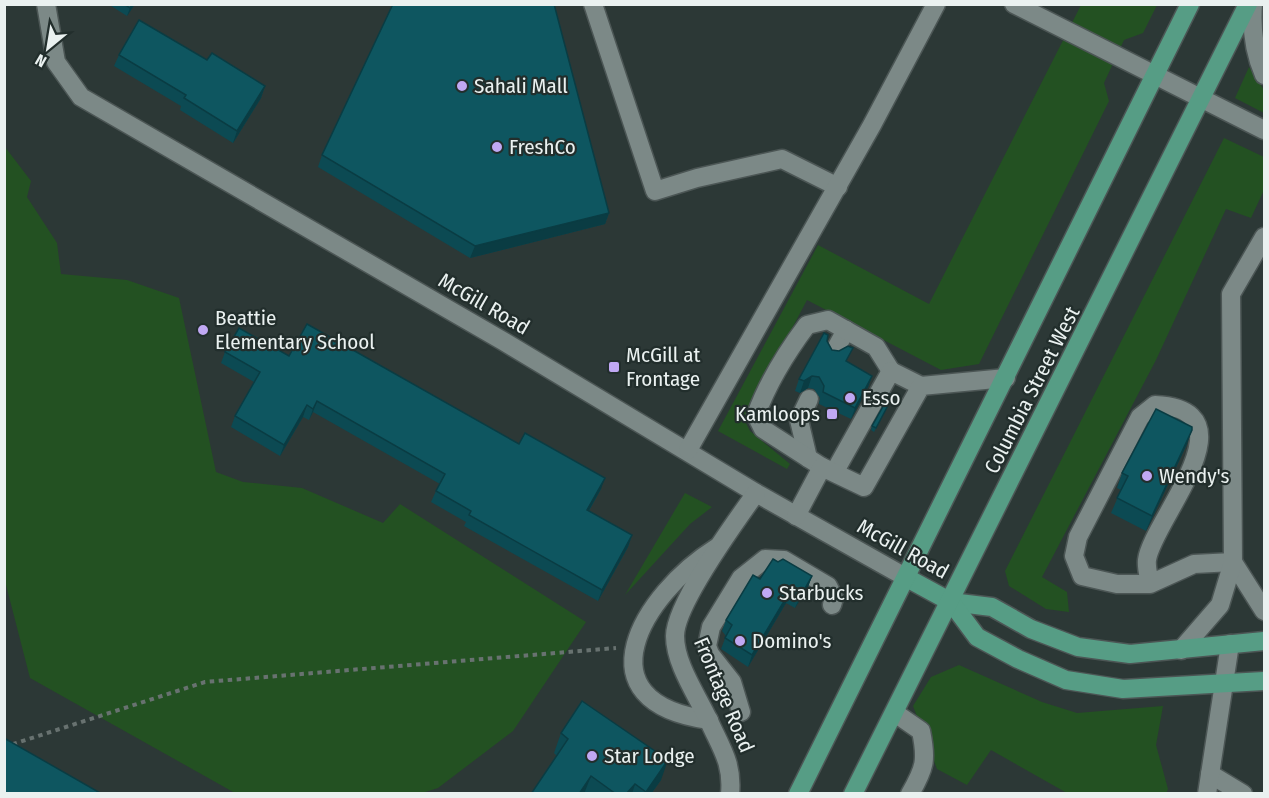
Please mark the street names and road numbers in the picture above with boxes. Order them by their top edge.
street label: McGill Road [434,268,534,340]
street label: Columbia Street West [979,302,1085,478]
street label: McGill Road [853,513,953,585]
street label: Frontage Road [688,634,760,756]

